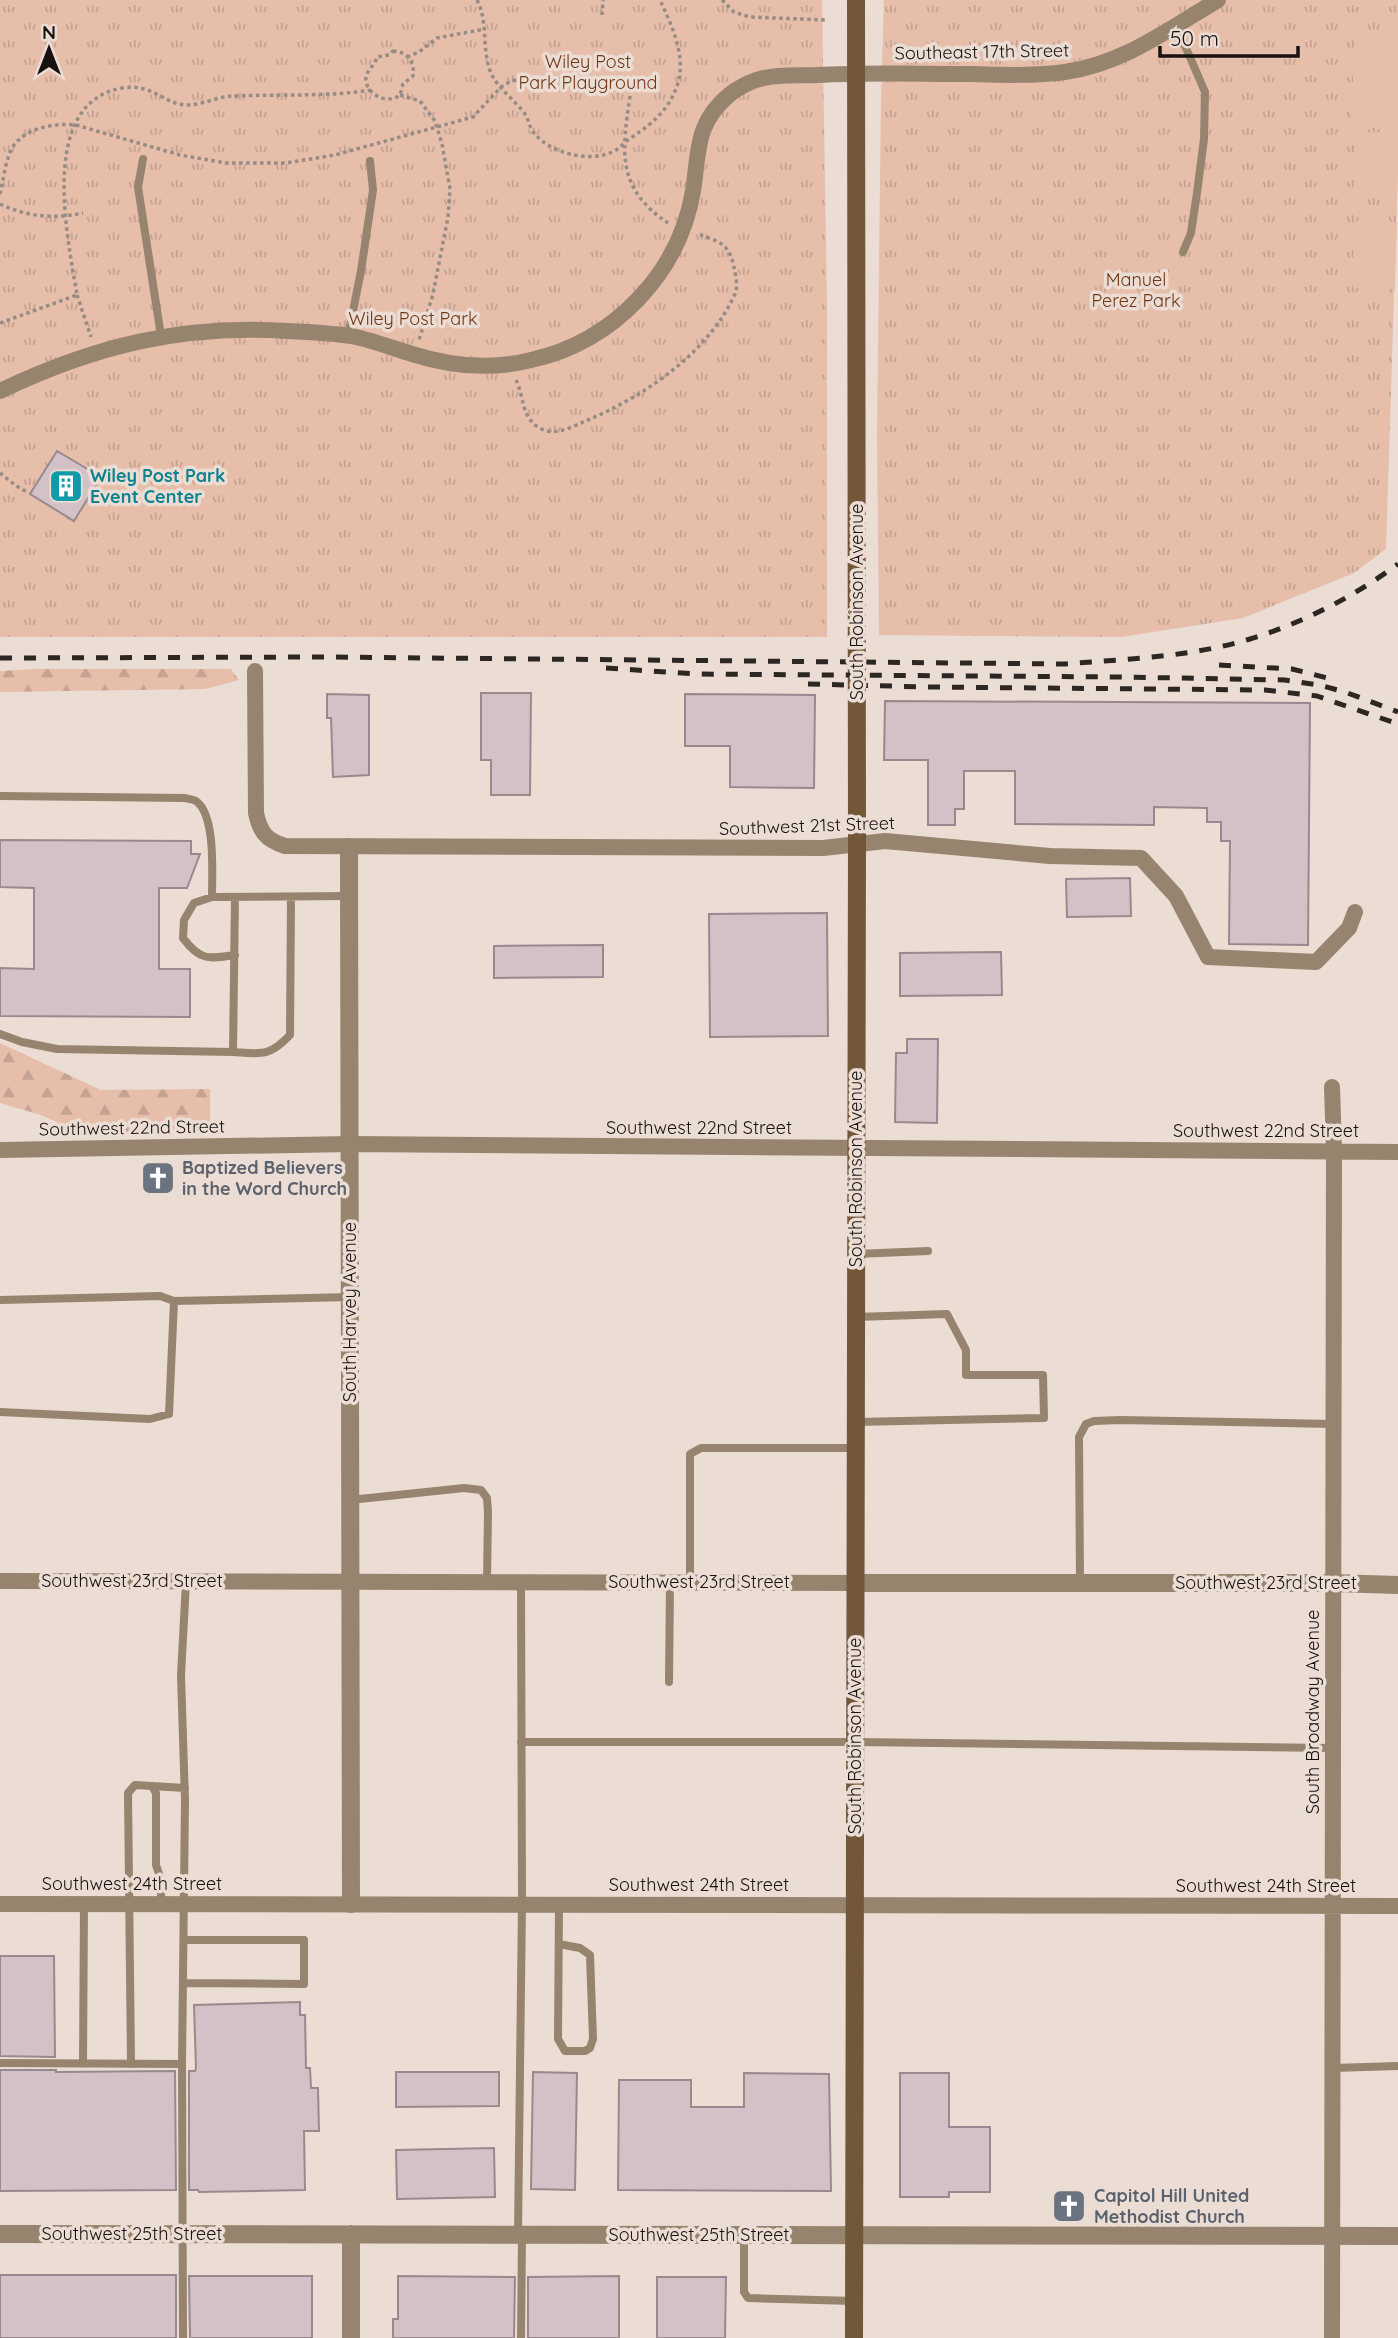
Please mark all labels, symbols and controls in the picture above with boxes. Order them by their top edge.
north arrow [14,14,84,84]
scale bar [1160,14,1298,58]
text: N [42,20,56,44]
text: 50 m [1170,25,1219,51]
street label: Southeast 17th Street [895,38,1069,65]
park label: Wiley Post Park Playground [519,50,657,94]
park label: Manuel Perez Park [1091,268,1181,312]
park label: Wiley Post Park [348,307,478,330]
place label: Wiley Post Park Event Center [90,464,225,508]
building icon: Wiley Post Park Event Center [47,467,85,505]
street label: South Robinson Avenue [845,504,868,700]
street label: Southwest 21st Street [719,811,895,840]
street label: South Robinson Avenue [844,1071,867,1267]
street label: Southwest 22nd Street [39,1114,225,1141]
street label: Southwest 22nd Street [606,1116,792,1139]
street label: Southwest 22nd Street [1173,1119,1359,1142]
place label: Baptized Believers in the Word Church [182,1156,347,1200]
church icon: Baptized Believers in the Word Church [139,1159,177,1197]
street label: South Harvey Avenue [338,1222,361,1402]
street label: Southwest 23rd Street [41,1569,223,1592]
street label: Southwest 23rd Street [608,1570,790,1593]
street label: Southwest 23rd Street [1175,1571,1357,1594]
street label: South Broadway Avenue [1301,1610,1324,1814]
street label: South Robinson Avenue [843,1638,866,1834]
street label: Southwest 24th Street [42,1872,222,1895]
street label: Southwest 24th Street [609,1873,789,1896]
street label: Southwest 24th Street [1176,1874,1356,1897]
place label: Capitol Hill United Methodist Church [1094,2184,1249,2228]
church icon: Capitol Hill United Methodist Church [1050,2187,1088,2225]
street label: Southwest 25th Street [42,2222,222,2245]
street label: Southwest 25th Street [609,2223,789,2246]

